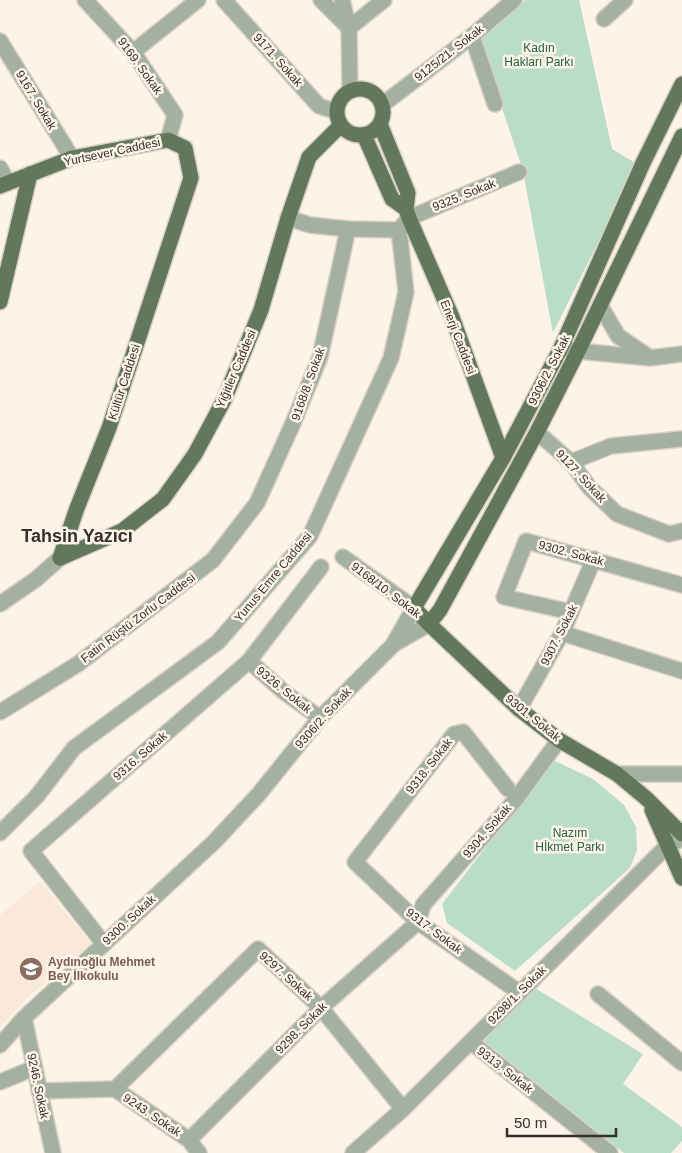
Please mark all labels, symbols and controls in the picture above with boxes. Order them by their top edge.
street label: 9125/21. Sokak [412,21,487,84]
street label: 9171. Sokak [250,31,306,90]
street label: 9169. Sokak [115,35,166,98]
park label: Kadın Hakları Parkı [504,41,574,69]
street label: 9167. Sokak [13,68,60,133]
street label: Yurtsever Caddesi [63,135,161,169]
street label: 9325. Sokak [430,176,498,214]
street label: Enerji Caddesi [437,298,479,376]
street label: Yiğitler Caddesi [213,328,259,410]
street label: 9306/2. Sokak [525,332,573,407]
street label: Kültür Caddesi [105,342,143,422]
street label: 9168/8. Sokak [288,345,328,422]
street label: 9127. Sokak [553,447,610,506]
district label: Tahsin Yazıcı [21,526,133,546]
street label: Yunus Emre Caddesi [231,529,315,625]
street label: 9302. Sokak [537,538,606,569]
street label: 9168/10. Sokak [348,559,424,621]
street label: Fatin Rüştü Zorlu Caddesi [78,570,198,666]
street label: 9307. Sokak [538,601,581,668]
street label: 9326. Sokak [254,664,315,717]
street label: 9306/2. Sokak [292,684,355,751]
street label: 9301. Sokak [503,692,564,745]
street label: 9316. Sokak [110,728,171,783]
street label: 9318. Sokak [403,735,456,797]
street label: 9304. Sokak [460,800,515,861]
park label: Nazım Hİkmet Parkı [535,826,605,854]
street label: 9300. Sokak [100,891,159,948]
street label: 9317. Sokak [403,905,466,957]
street label: 9297. Sokak [257,948,316,1004]
place label: Aydınoğlu Mehmet Bey İlkokulu [48,955,155,983]
school or university icon: Aydınoğlu Mehmet Bey İlkokulu [18,956,44,982]
street label: 9298/1. Sokak [485,962,550,1027]
street label: 9298. Sokak [272,999,330,1057]
street label: 9313. Sokak [474,1044,536,1097]
street label: 9246. Sokak [24,1052,52,1121]
street label: 9243. Sokak [120,1091,184,1140]
scale bar [507,1106,616,1138]
text: 50 m [514,1114,547,1131]

